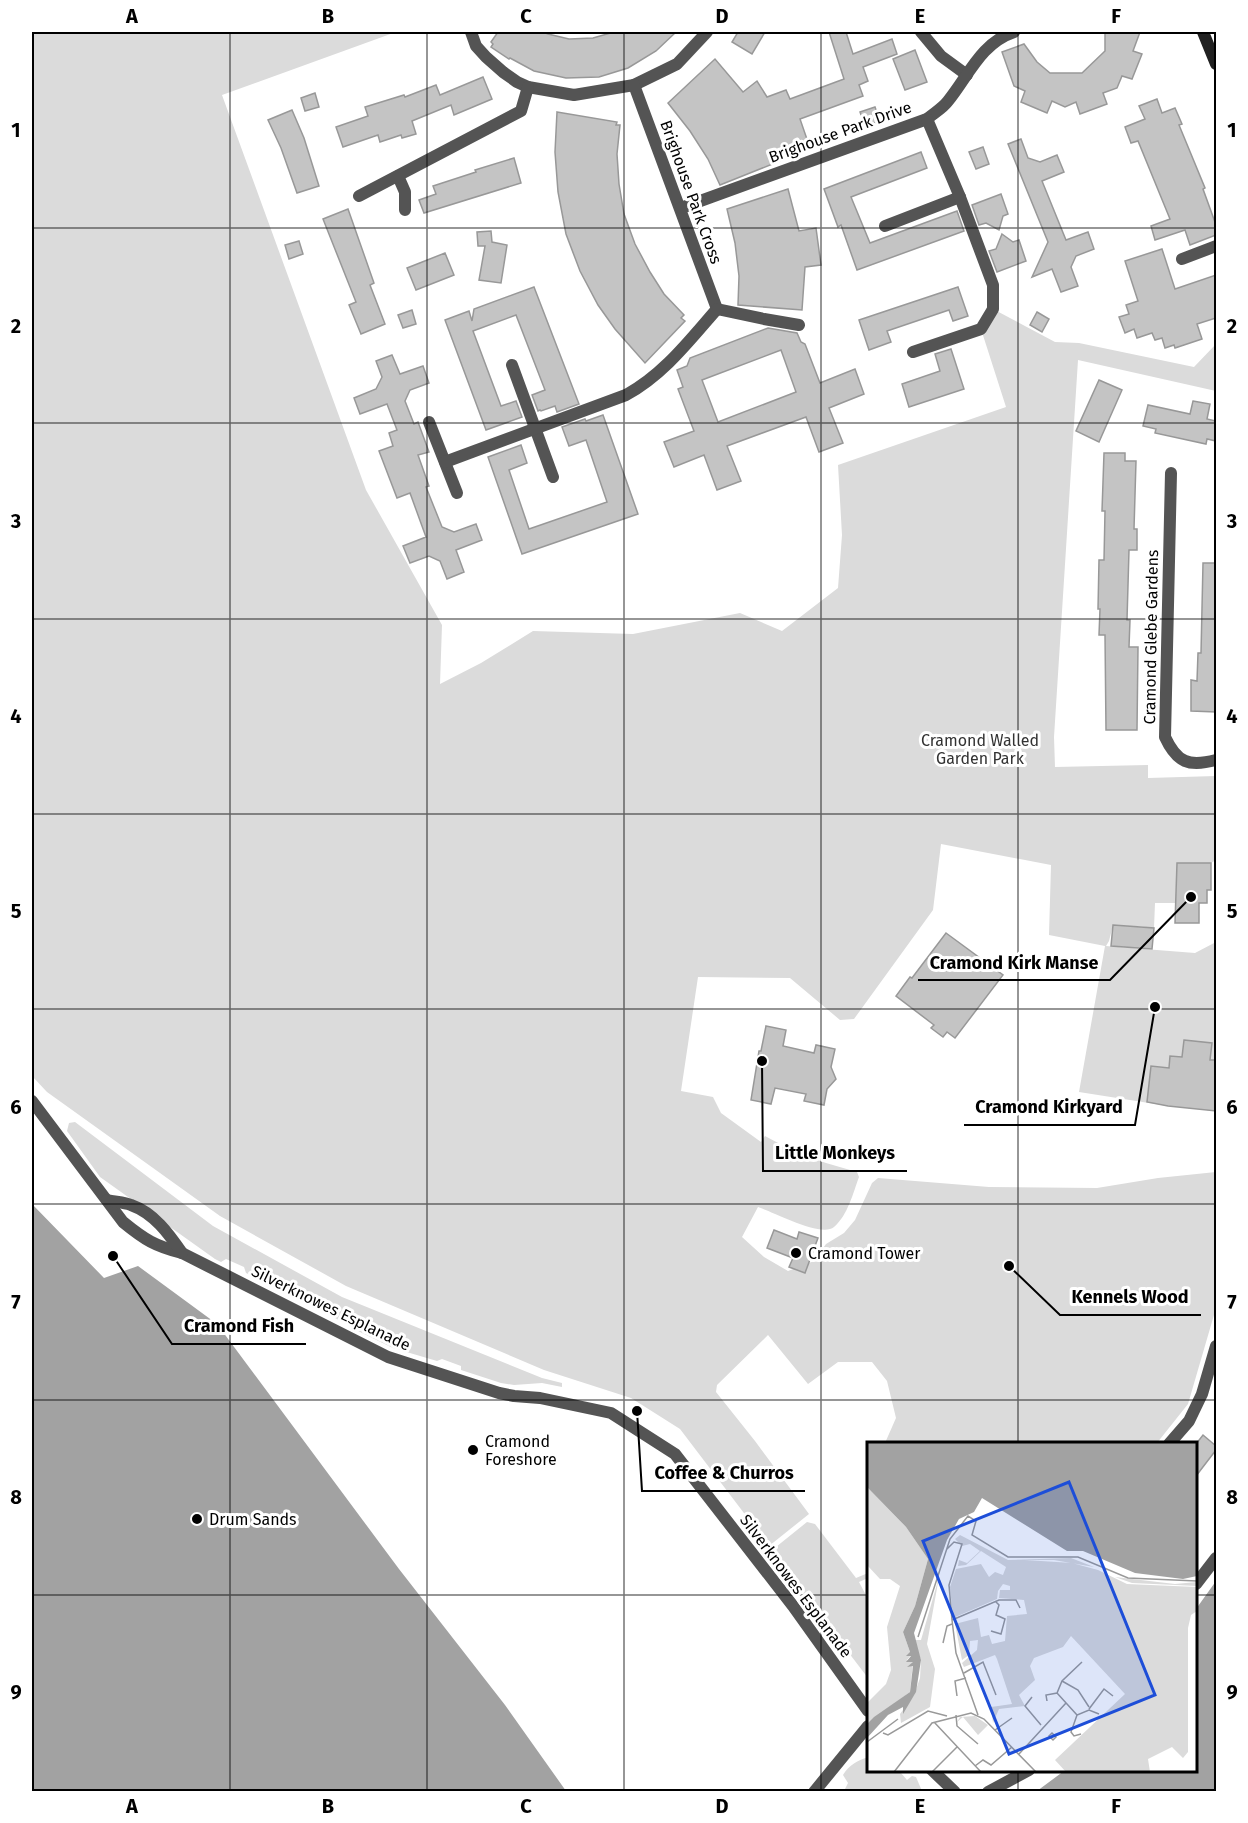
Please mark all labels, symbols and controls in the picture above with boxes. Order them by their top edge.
text: A [125,4,139,28]
text: B [322,4,334,28]
text: C [520,4,532,28]
text: D [715,4,729,28]
text: E [915,4,925,28]
text: F [1111,4,1121,28]
street label: Brighouse Park Drive [766,97,914,167]
text: 1 [11,118,21,142]
street label: Brighouse Park Cross [656,118,726,266]
text: 1 [1227,118,1237,142]
text: 2 [11,314,21,338]
text: 2 [1227,314,1237,338]
text: 3 [10,509,21,533]
text: 3 [1226,509,1237,533]
street label: Cramond Glebe Gardens [1140,549,1162,725]
text: 4 [10,704,22,728]
text: 4 [1226,704,1238,728]
park label: Cramond Walled Garden Park [921,731,1039,768]
text: 5 [11,899,22,923]
text: 5 [1227,899,1238,923]
callout: Cramond Kirk Manse [918,944,1110,980]
text: Cramond Kirk Manse [930,952,1098,974]
callout: Cramond Kirkyard [964,1089,1135,1125]
text: 6 [10,1095,22,1119]
text: 6 [1226,1095,1238,1119]
text: Cramond Kirkyard [975,1096,1123,1118]
callout: Little Monkeys [763,1135,907,1171]
text: Little Monkeys [775,1142,895,1164]
place label: Cramond Tower [808,1244,921,1263]
marker: Cramond Tower [789,1246,803,1260]
street label: Silverknowes Esplanade [248,1261,414,1355]
callout: Kennels Wood [1060,1279,1201,1315]
text: Kennels Wood [1072,1286,1188,1308]
text: 7 [11,1290,21,1314]
text: 7 [1227,1290,1237,1314]
callout: Cramond Fish [172,1308,306,1344]
text: Cramond Fish [184,1315,294,1337]
place label: Cramond Foreshore [485,1432,557,1469]
inset map [867,1442,1197,1772]
marker: Cramond Foreshore [466,1443,480,1457]
callout: Coffee & Churros [642,1455,805,1491]
text: Coffee & Churros [654,1462,794,1484]
text: 8 [10,1485,22,1509]
text: 8 [1226,1485,1238,1509]
place label: Drum Sands [209,1510,297,1529]
street label: Silverknowes Esplanade [736,1511,856,1661]
marker: Drum Sands [190,1512,204,1526]
text: 9 [10,1680,22,1704]
text: 9 [1226,1680,1238,1704]
text: A [125,1794,139,1818]
text: B [322,1794,334,1818]
text: C [520,1794,532,1818]
text: D [715,1794,729,1818]
text: E [915,1794,925,1818]
text: F [1111,1794,1121,1818]

